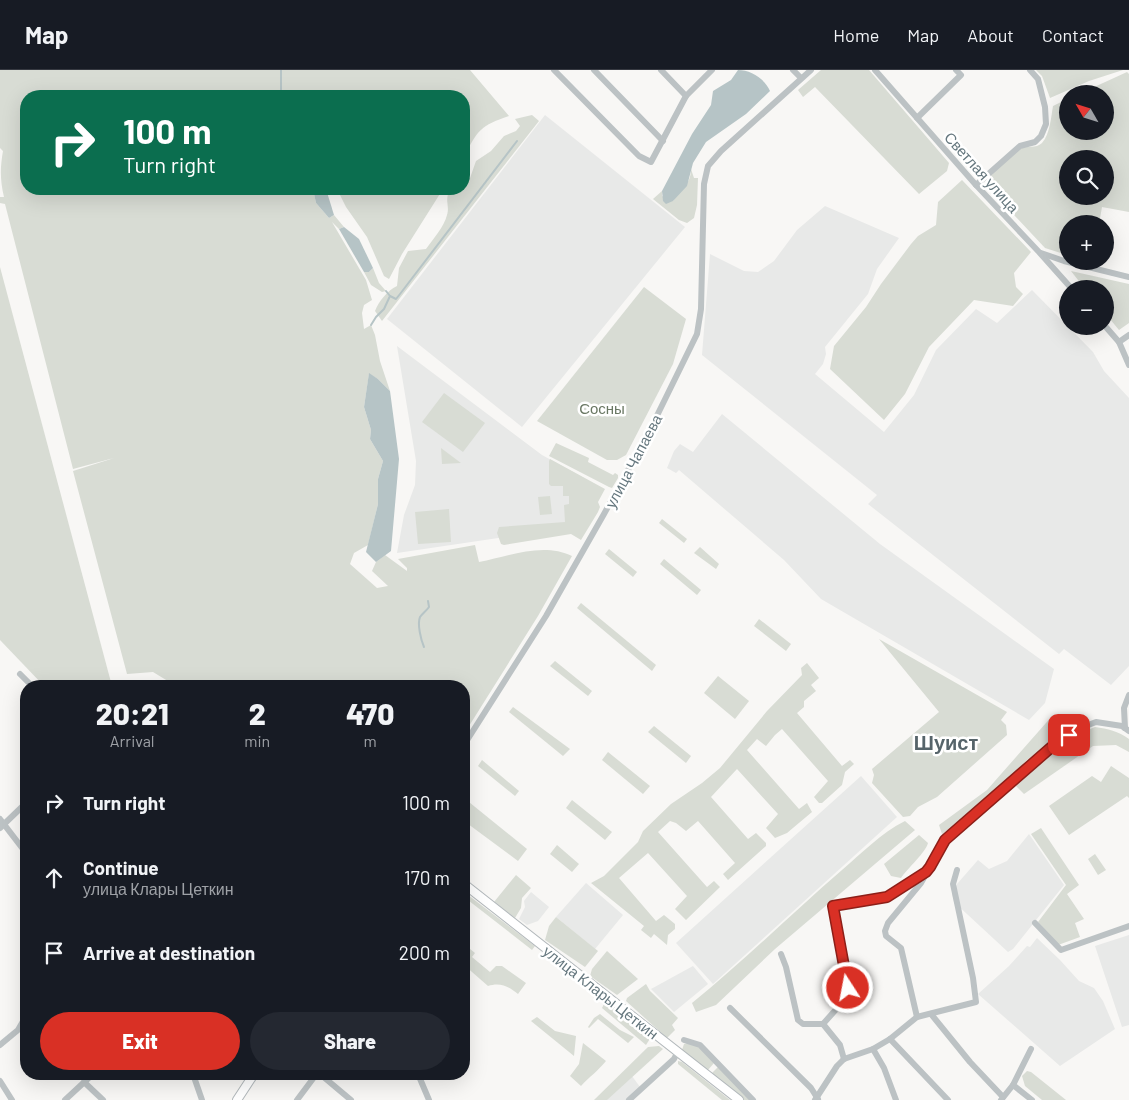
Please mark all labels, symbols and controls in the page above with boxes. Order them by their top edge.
text: Map [25,20,68,49]
text: Home [833,24,879,46]
text: Map [907,24,939,46]
text: About [967,24,1014,46]
text: Contact [1042,24,1104,46]
north arrow [1059,85,1114,140]
map controls [1059,85,1114,335]
text: 100 m [123,109,212,151]
icon: right [40,110,105,175]
street label: Светлая улица [941,128,1023,217]
button: search [1059,150,1114,205]
text: Turn right [123,151,216,177]
button: + [1059,215,1114,270]
button: − [1059,280,1114,335]
park label: Сосны [579,399,625,417]
street label: улица Чапаева [601,410,666,511]
text: 20:21 [96,695,169,731]
text: 2 [249,695,266,731]
text: 470 [346,695,394,731]
pin [1048,714,1090,756]
icon: arrive [1055,721,1083,749]
district label: Шуист [914,730,978,754]
text: Arrival [110,731,155,750]
text: min [244,731,270,750]
text: m [363,731,377,750]
icon: right [40,789,68,817]
text: Turn right [83,791,165,814]
text: 100 m [402,791,450,814]
text: Continue [83,856,159,879]
icon: ahead [40,864,68,892]
text: 170 m [404,866,450,889]
text: улица Клары Цеткин [83,879,234,898]
icon: arrive [40,939,68,967]
text: Arrive at destination [83,941,255,964]
text: 200 m [399,941,450,964]
street label: улица Клары Цеткин [540,941,662,1043]
position arrow [821,961,873,1013]
button: Exit [40,1012,240,1070]
button: Share [250,1012,450,1070]

